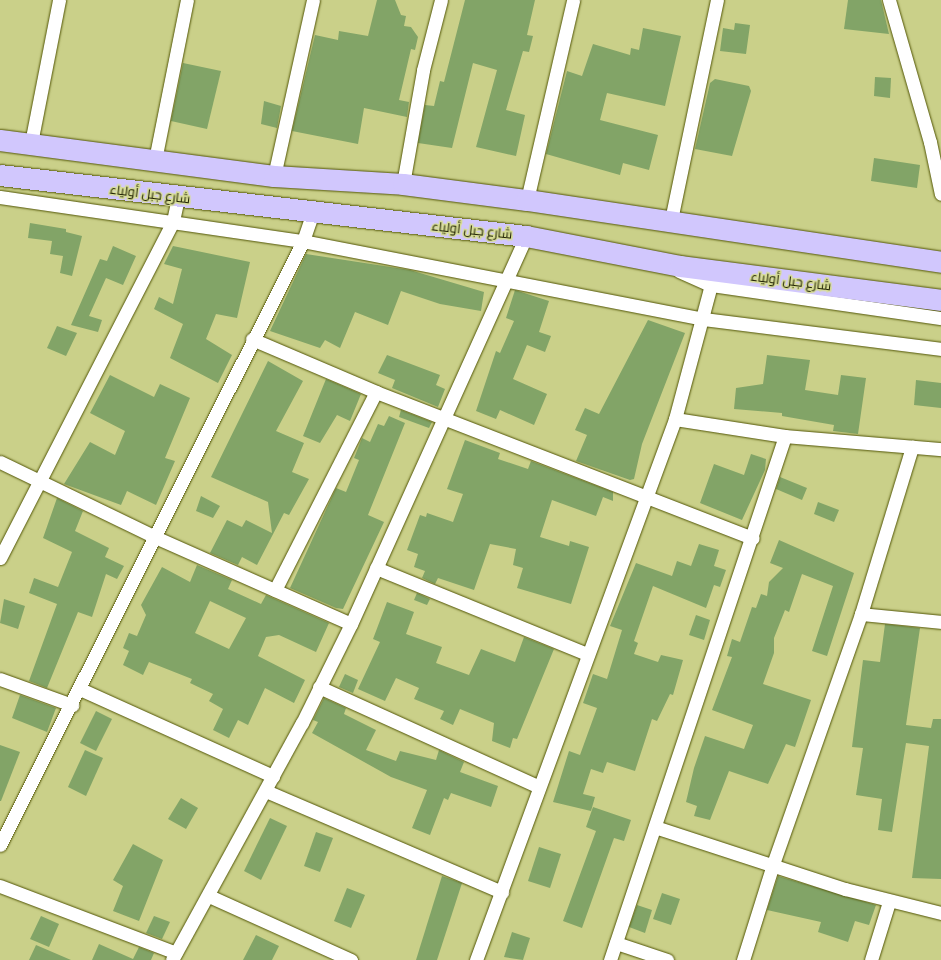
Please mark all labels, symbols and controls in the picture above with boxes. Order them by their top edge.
street label: شارع جبل أولياء [109,181,191,207]
street label: شارع جبل أولياء [431,218,513,242]
street label: شارع جبل أولياء [750,268,832,294]

